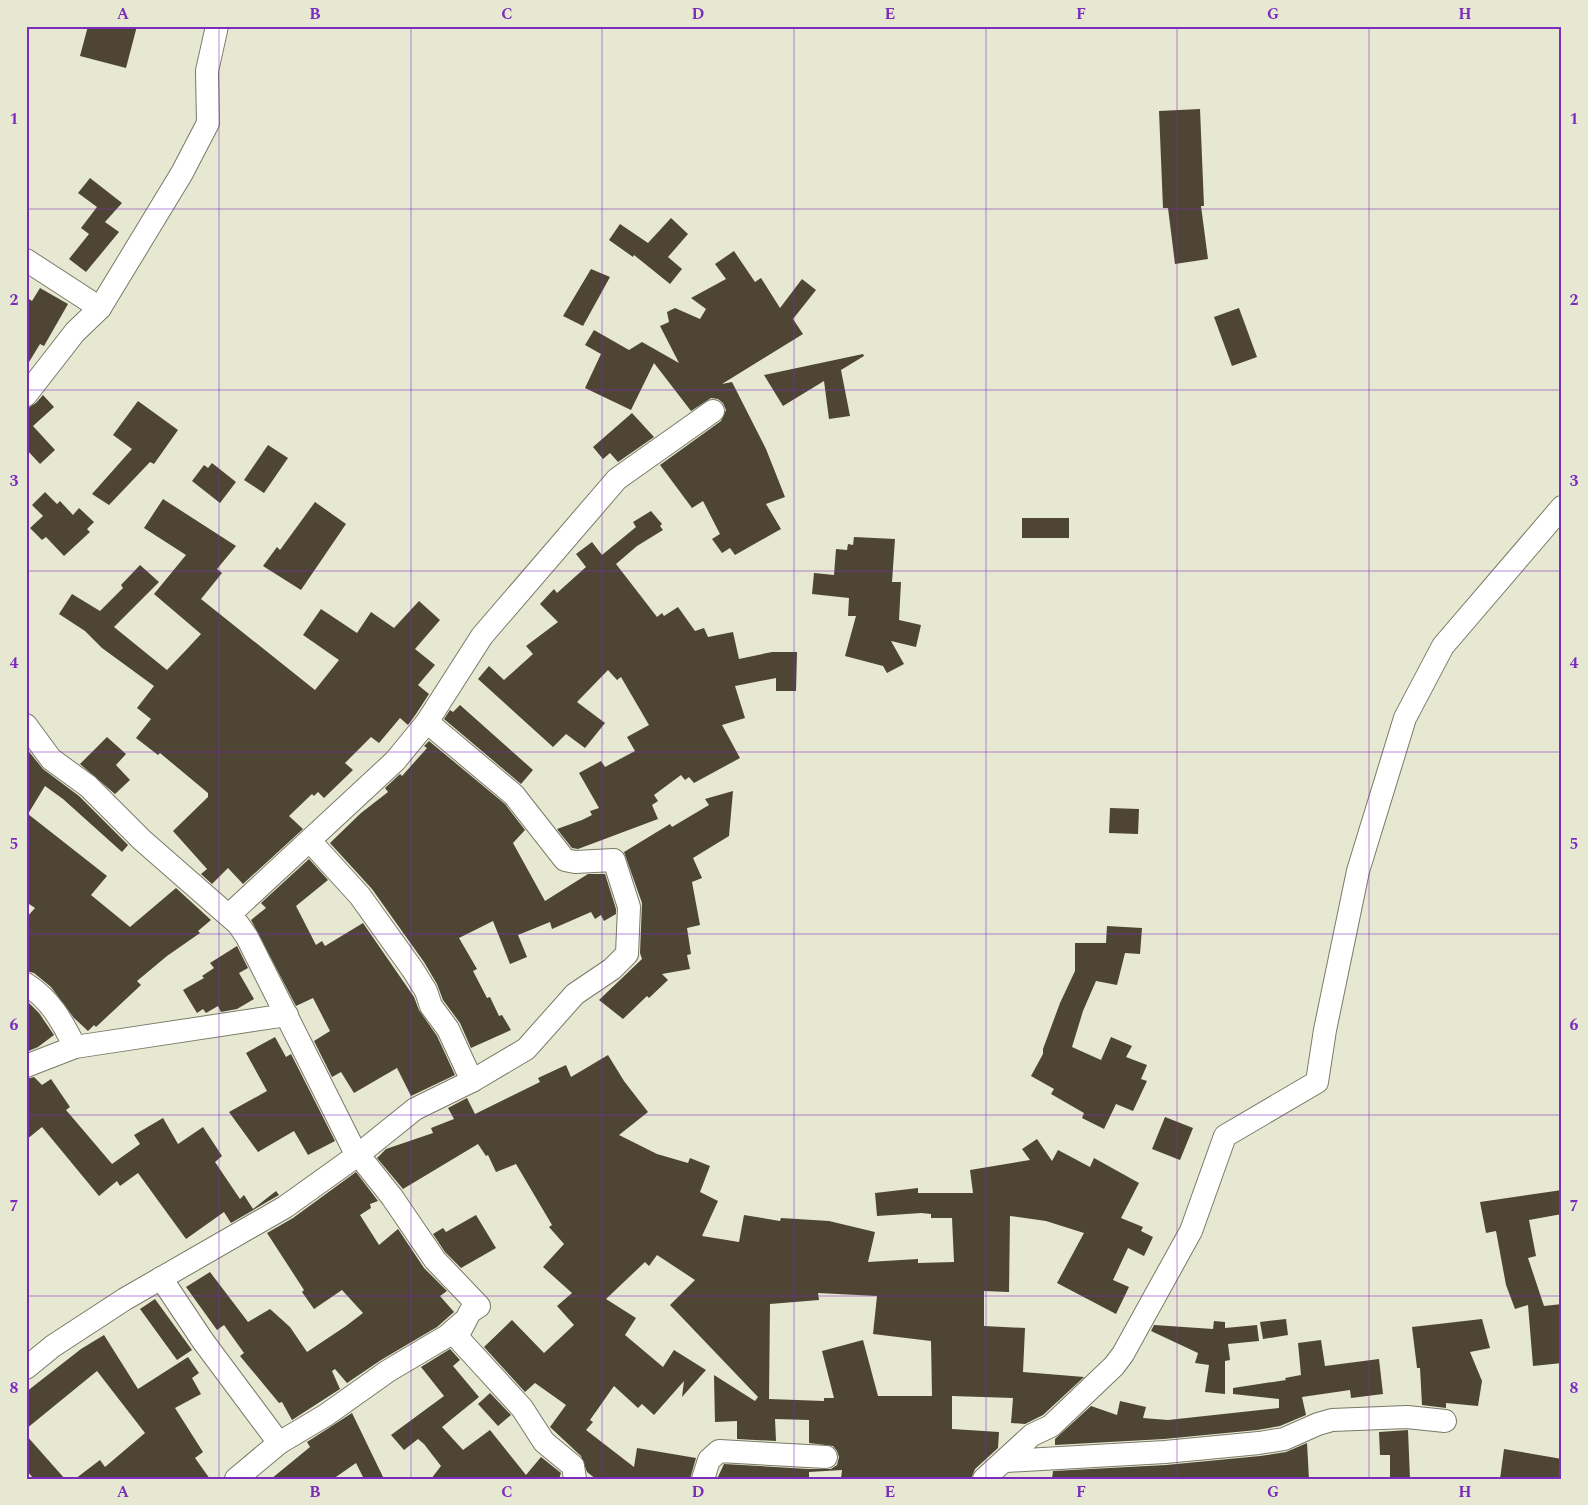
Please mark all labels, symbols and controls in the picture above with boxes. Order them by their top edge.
text: A [117,2,130,26]
text: B [309,2,321,26]
text: C [501,2,513,26]
text: D [692,2,705,26]
text: E [885,2,895,26]
text: F [1076,2,1086,26]
text: G [1267,2,1279,26]
text: H [1458,2,1472,26]
text: 1 [10,107,18,131]
text: 1 [1570,107,1578,131]
text: 2 [10,288,19,312]
text: 2 [1570,288,1579,312]
text: 3 [10,469,19,493]
text: 3 [1570,469,1579,493]
text: 4 [10,651,19,675]
text: 4 [1570,651,1579,675]
text: 5 [10,832,18,856]
text: 5 [1570,832,1578,856]
text: 6 [10,1013,19,1037]
text: 6 [1570,1013,1579,1037]
text: 7 [10,1194,19,1218]
text: 7 [1570,1194,1579,1218]
text: 8 [10,1376,19,1400]
text: 8 [1570,1376,1579,1400]
text: A [117,1480,130,1504]
text: B [309,1480,321,1504]
text: C [501,1480,513,1504]
text: D [692,1480,705,1504]
text: E [885,1480,895,1504]
text: F [1076,1480,1086,1504]
text: G [1267,1480,1279,1504]
text: H [1458,1480,1472,1504]

